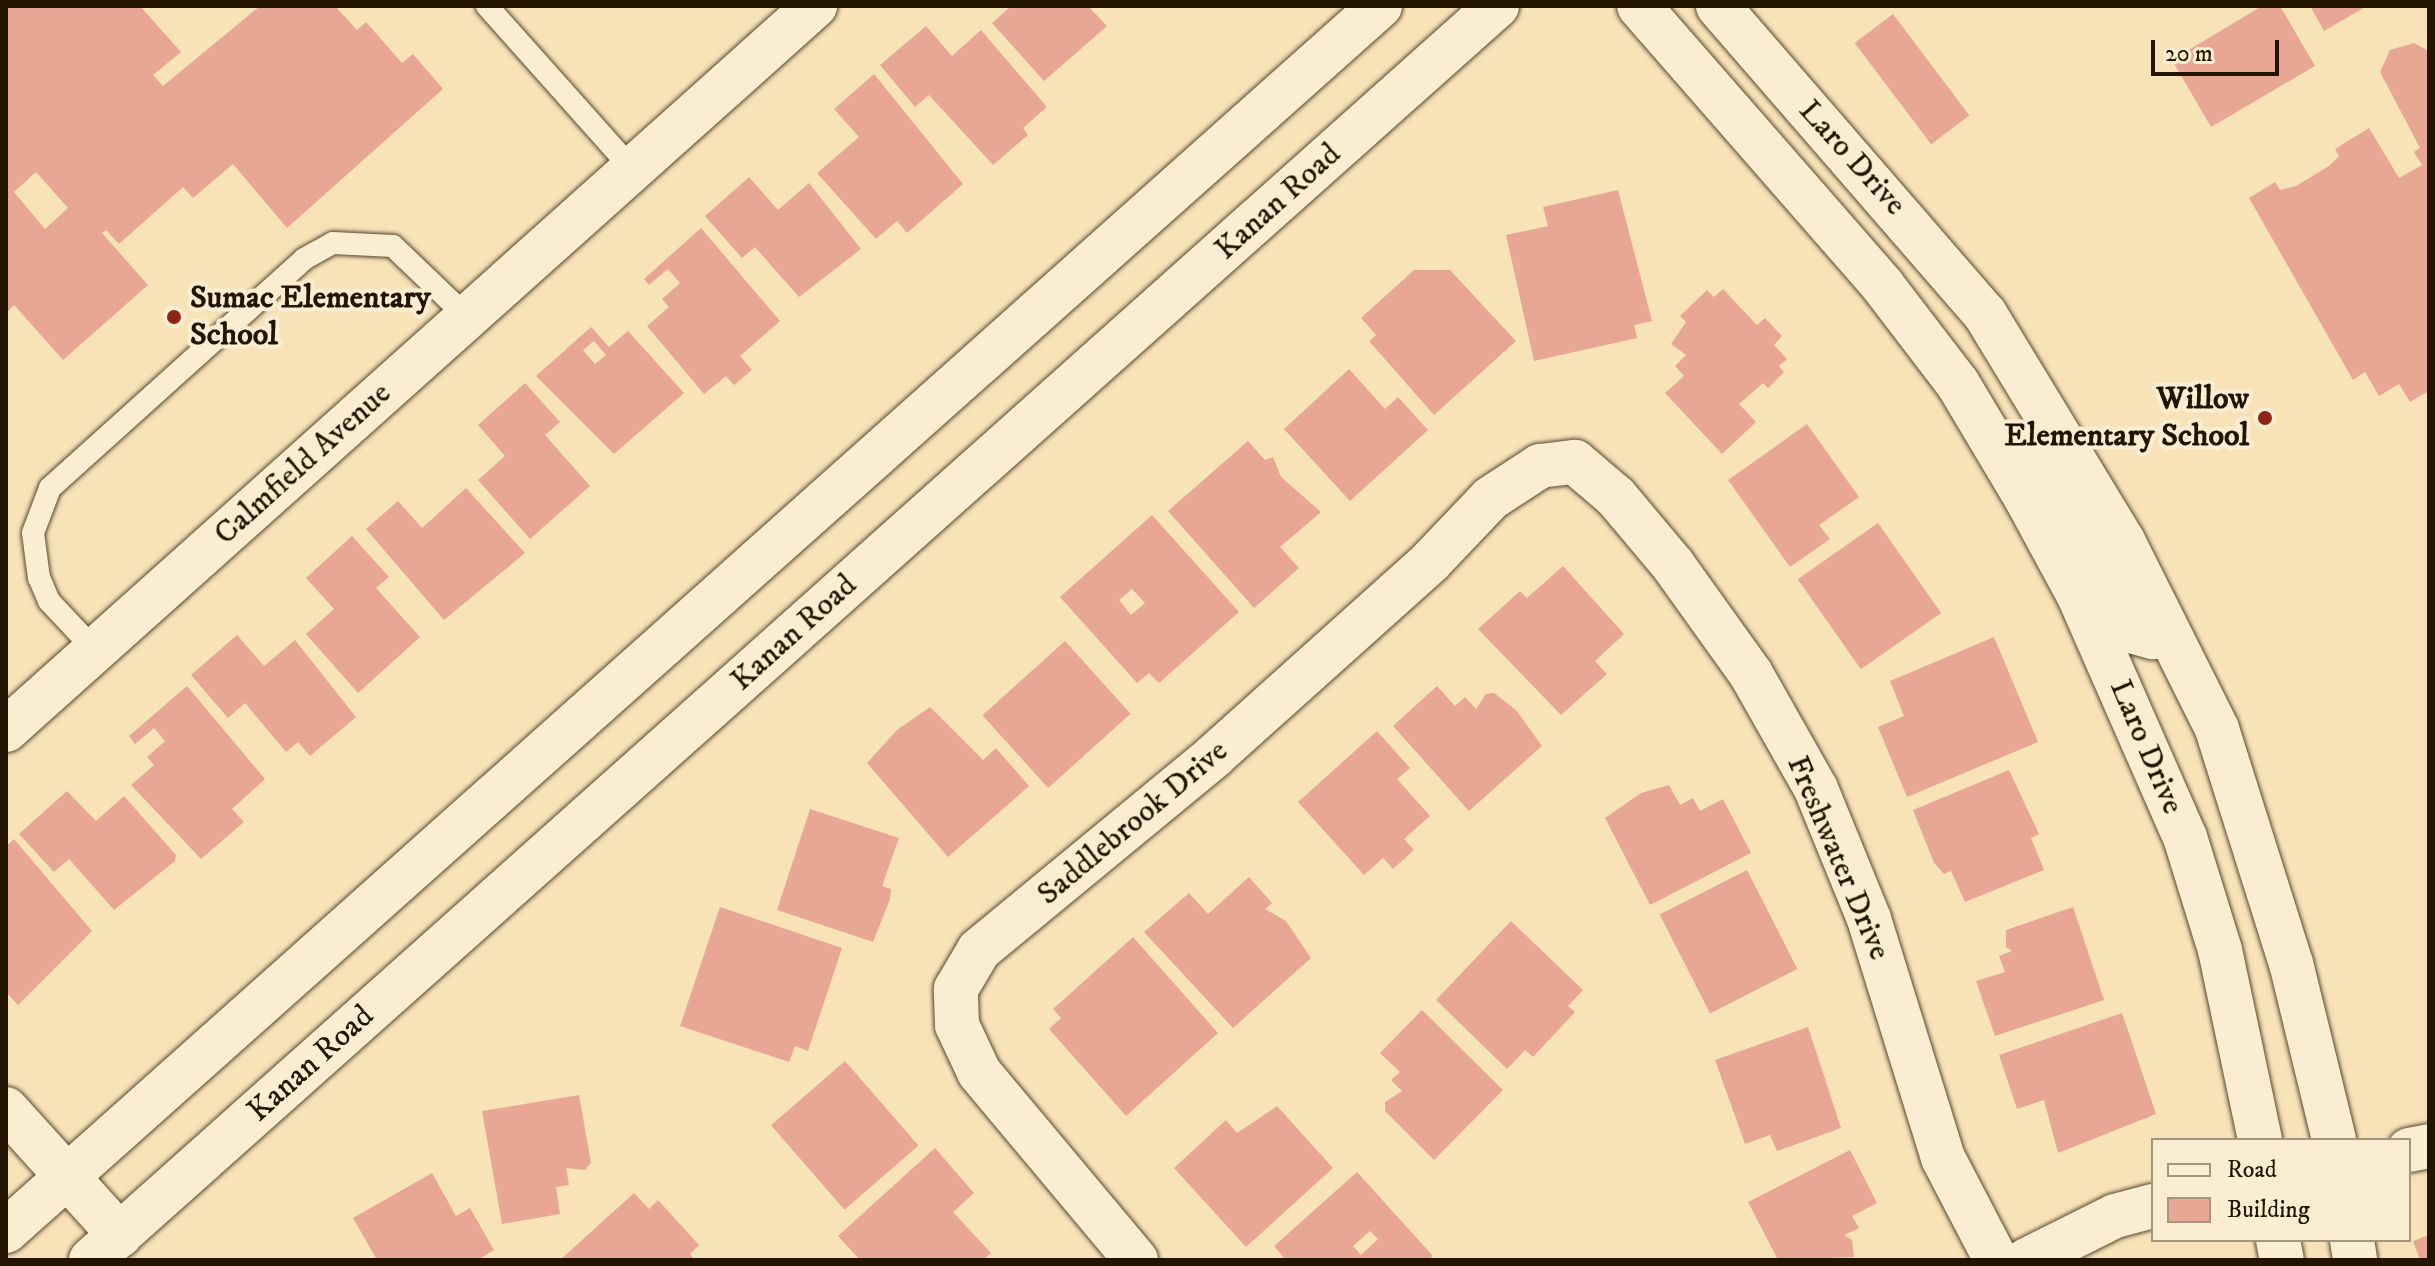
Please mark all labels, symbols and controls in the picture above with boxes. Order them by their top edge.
scale bar [2155,24,2283,74]
text: 20 m [2165,39,2213,69]
street label: Laro Drive [1790,92,1914,224]
street label: Kanan Road [1207,135,1349,269]
place label: Sumac Elementary School [190,280,431,355]
marker: Sumac Elementary School [165,308,183,326]
street label: Calmfield Avenue [207,375,399,553]
place label: Willow Elementary School [2004,381,2249,456]
marker: Willow Elementary School [2256,409,2274,427]
street label: Kanan Road [723,566,865,700]
street label: Laro Drive [2101,674,2191,820]
street label: Saddlebrook Drive [1030,732,1236,914]
street label: Freshwater Drive [1778,750,1898,966]
street label: Kanan Road [240,997,382,1131]
legend [2151,1138,2411,1242]
text: Road [2227,1155,2277,1185]
text: Building [2227,1195,2310,1225]

